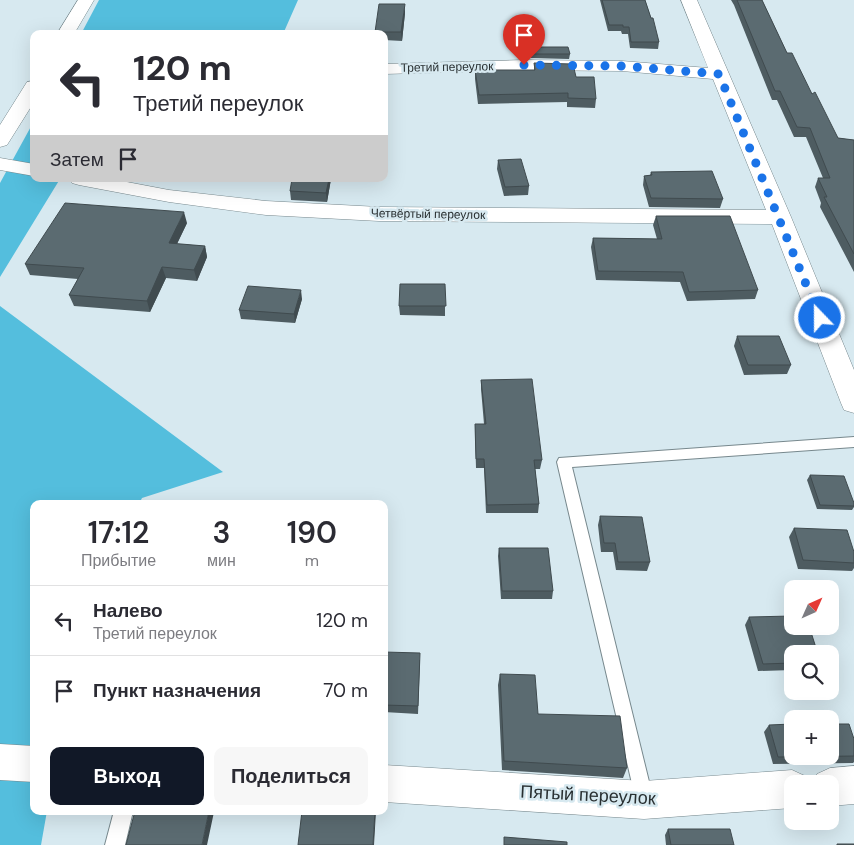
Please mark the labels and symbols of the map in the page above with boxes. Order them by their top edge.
pin [503,14,545,65]
street label: Третий переулок [400,58,494,76]
street label: Четвёртый переулок [371,205,486,223]
position arrow [793,291,845,343]
north arrow [784,580,839,635]
street label: Пятый переулок [520,779,656,811]

